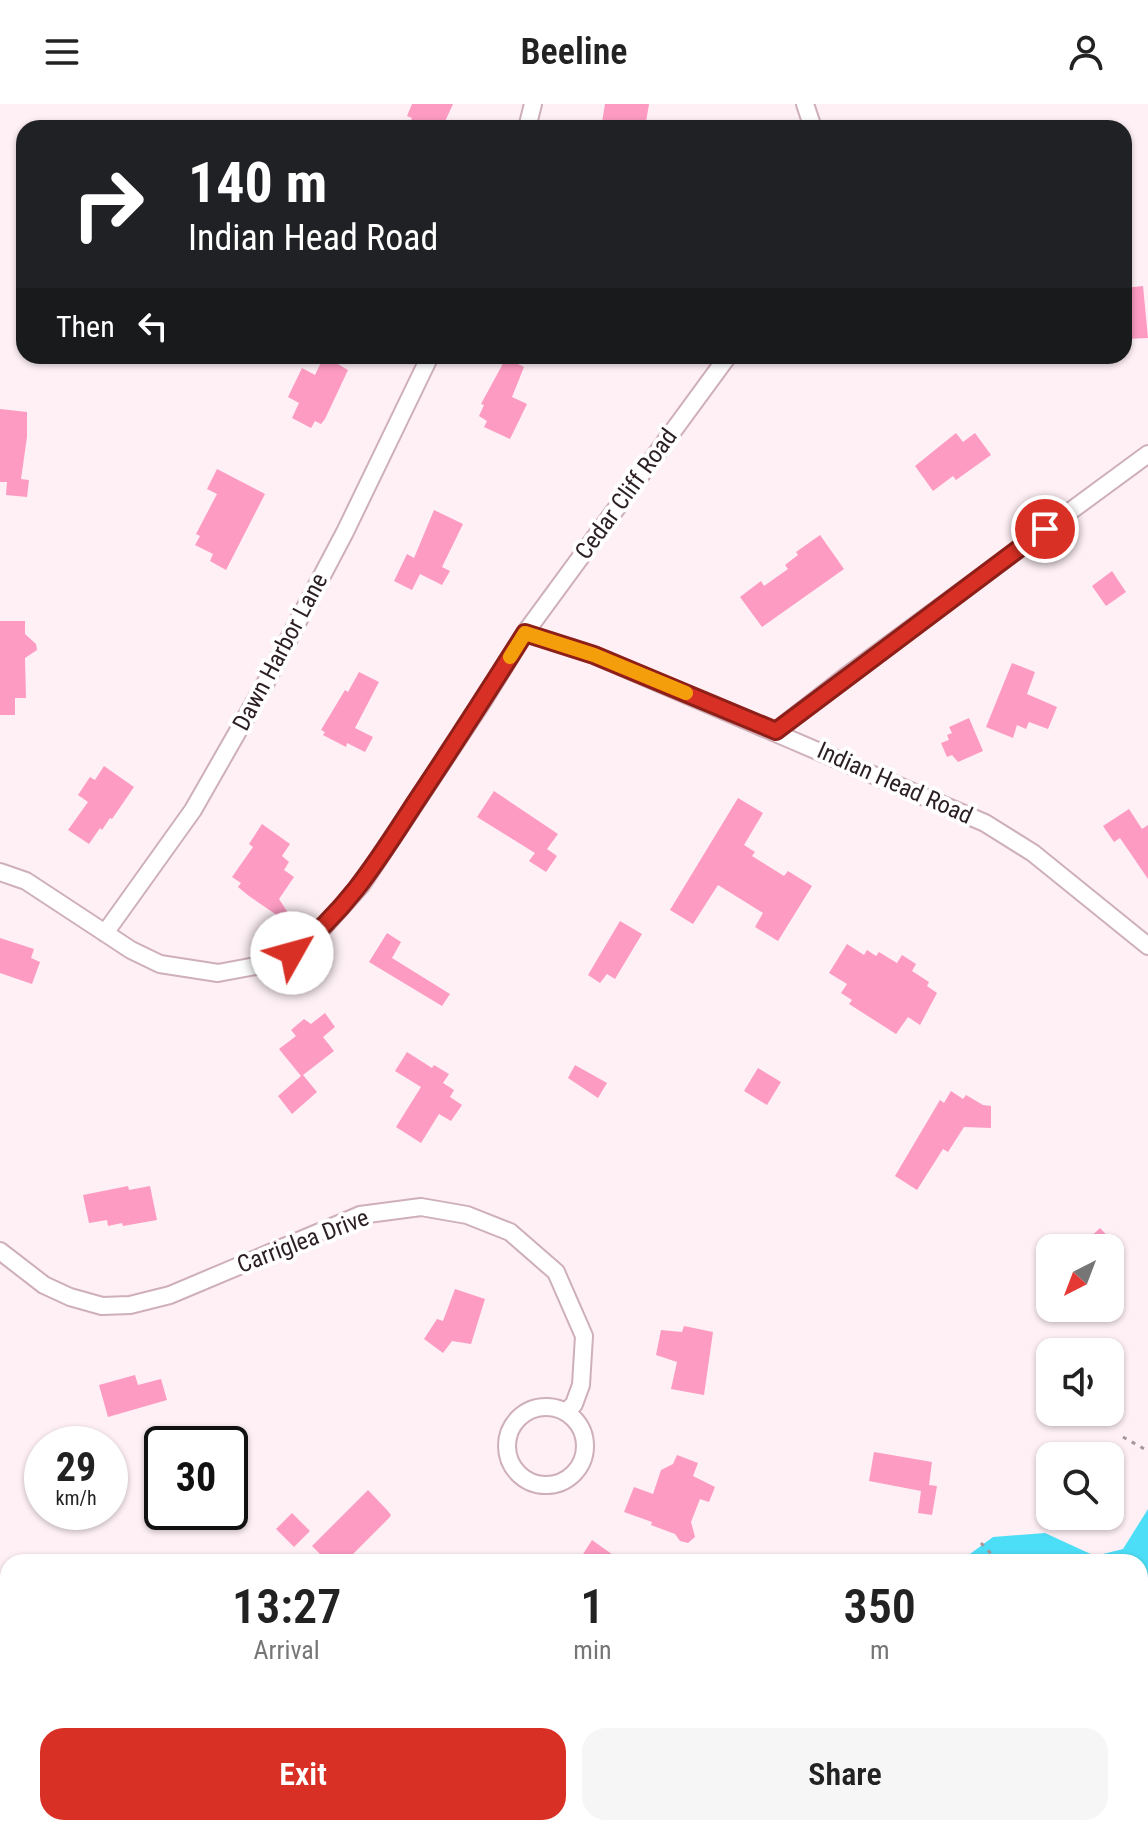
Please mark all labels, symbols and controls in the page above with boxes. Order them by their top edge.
icon: menu [40,30,84,74]
icon: person [1064,30,1108,74]
text: Beeline [521,31,627,73]
text: 140 m [188,150,327,216]
icon: right [56,152,160,256]
text: Indian Head Road [188,217,438,259]
icon: left [131,304,175,348]
text: Then [56,309,115,344]
street label: Cedar Cliff Road [569,423,683,565]
pin [1011,495,1079,563]
icon: arrive [1023,507,1067,551]
street label: Dawn Harbor Lane [227,569,333,735]
street label: Indian Head Road [813,736,977,830]
position arrow [250,911,334,995]
street label: Carriglea Drive [233,1203,373,1279]
north arrow [1036,1234,1124,1322]
map controls [1036,1234,1124,1530]
button: sound [1036,1338,1124,1426]
speed limit sign: 30 [144,1426,248,1530]
button: search [1036,1442,1124,1530]
text: 29 [56,1444,96,1491]
text: km/h [55,1486,97,1510]
text: 13:27 [232,1578,341,1635]
text: 1 [580,1578,604,1635]
text: 350 [844,1578,916,1635]
text: Arrival [254,1635,320,1665]
text: min [573,1635,611,1665]
text: m [870,1635,890,1665]
button: Exit [40,1728,566,1820]
button: Share [582,1728,1108,1820]

